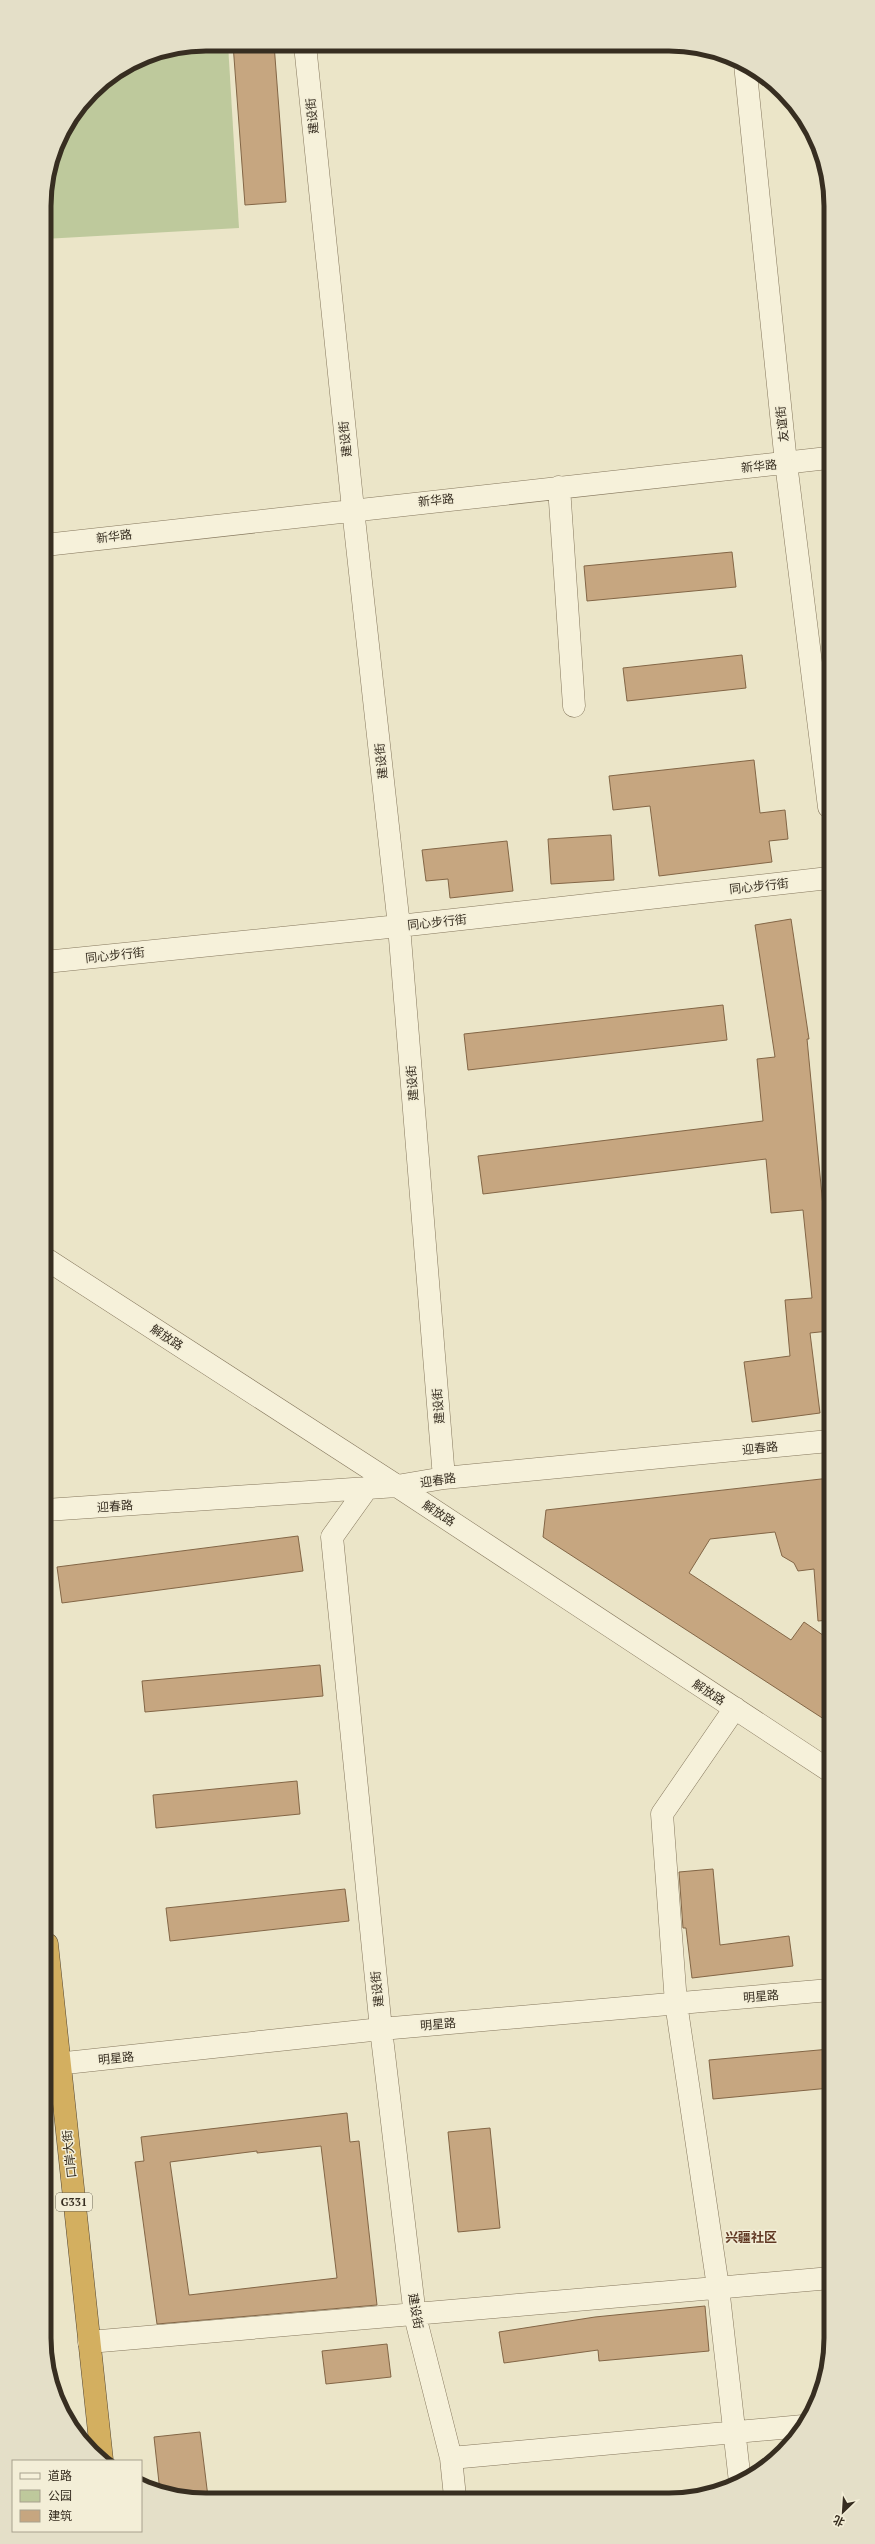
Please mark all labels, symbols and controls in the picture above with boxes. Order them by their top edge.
street label: 建设街 [303,97,321,135]
street label: 友谊街 [773,405,791,443]
street label: 建设街 [336,420,354,458]
street label: 新华路 [740,457,778,475]
street label: 新华路 [417,491,455,509]
street label: 新华路 [95,526,133,546]
street label: 建设街 [372,742,390,780]
street label: 同心步行街 [728,875,790,897]
street label: 同心步行街 [406,911,468,933]
street label: 同心步行街 [84,944,146,966]
street label: 建设街 [403,1064,421,1102]
street label: 解放路 [148,1321,186,1353]
street label: 建设街 [429,1387,447,1425]
street label: 迎春路 [741,1439,779,1457]
street label: 迎春路 [419,1470,457,1490]
street label: 迎春路 [97,1497,133,1515]
street label: 解放路 [420,1497,458,1529]
street label: 解放路 [690,1676,728,1708]
street label: 建设街 [368,1970,386,2008]
street label: 明星路 [742,1987,780,2005]
street label: 明星路 [419,2015,457,2033]
street label: 明星路 [97,2049,135,2067]
street label: 口岸大街 [59,2129,79,2179]
road number: G331 [56,2193,92,2211]
district label: 兴疆社区 [725,2228,777,2246]
street label: 建设街 [405,2292,427,2330]
legend [12,2460,142,2532]
text: 道路 [48,2468,72,2483]
text: 公园 [48,2488,72,2503]
north arrow [823,2492,863,2532]
text: 建筑 [48,2508,72,2523]
text: 北 [831,2512,847,2530]

